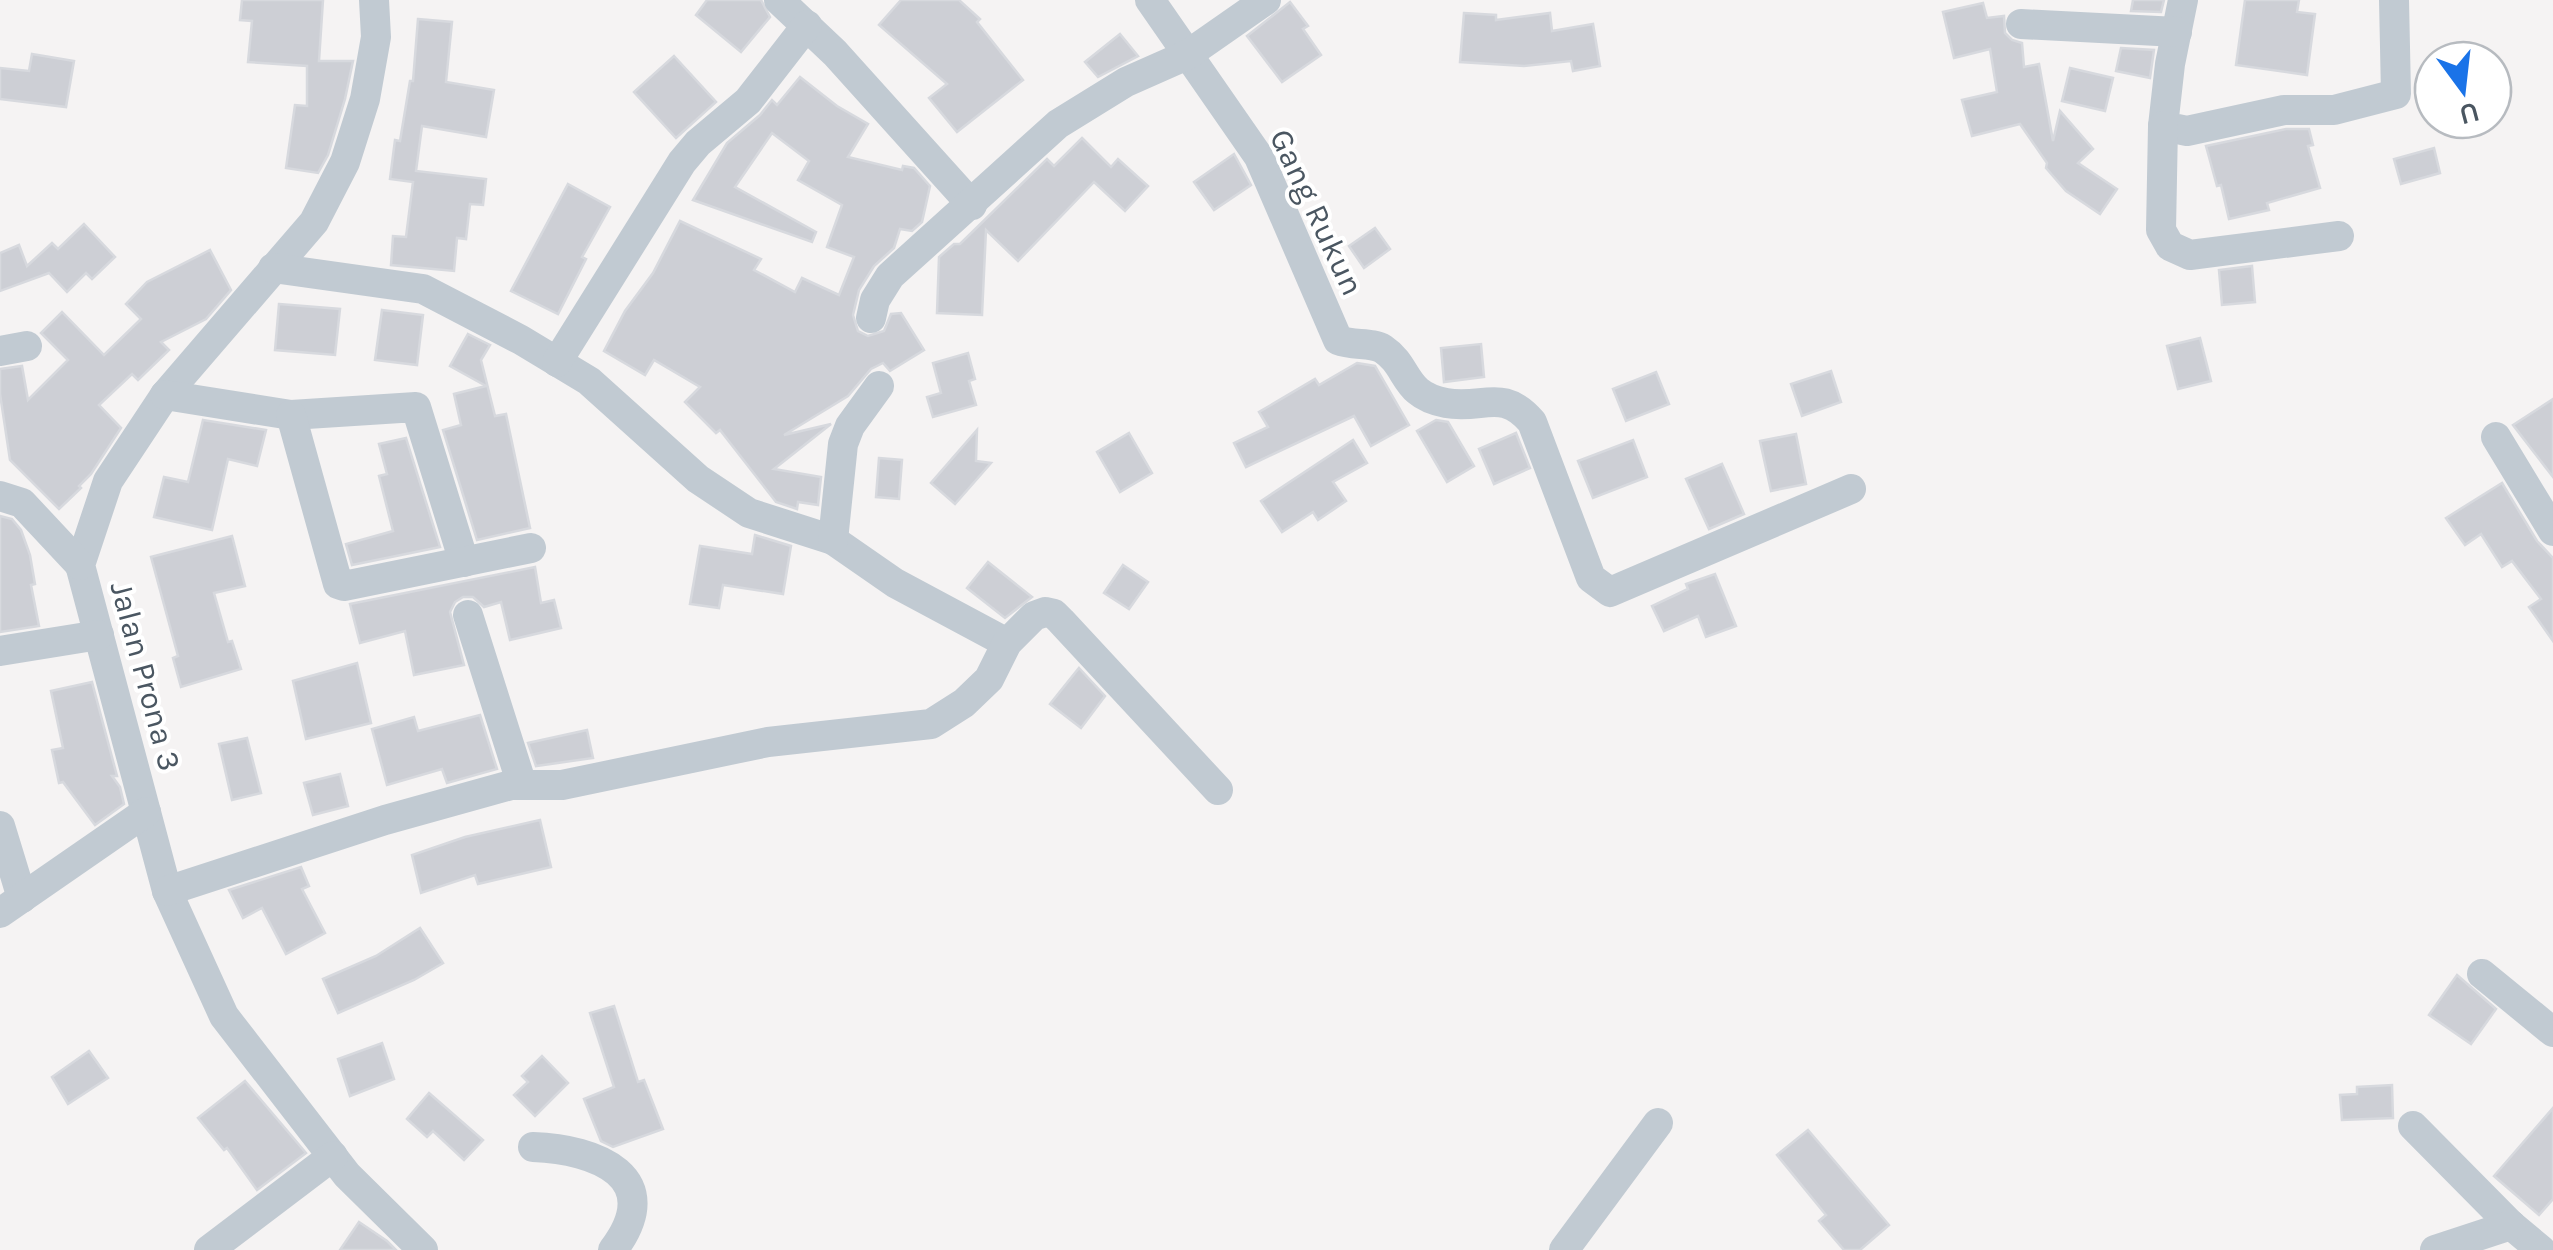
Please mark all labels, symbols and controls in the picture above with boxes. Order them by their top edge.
north arrow [2413,40,2513,140]
text: U [2456,95,2483,132]
street label: Gang Rukun [1262,123,1371,301]
street label: Jalan Prona 3 [103,578,189,775]

